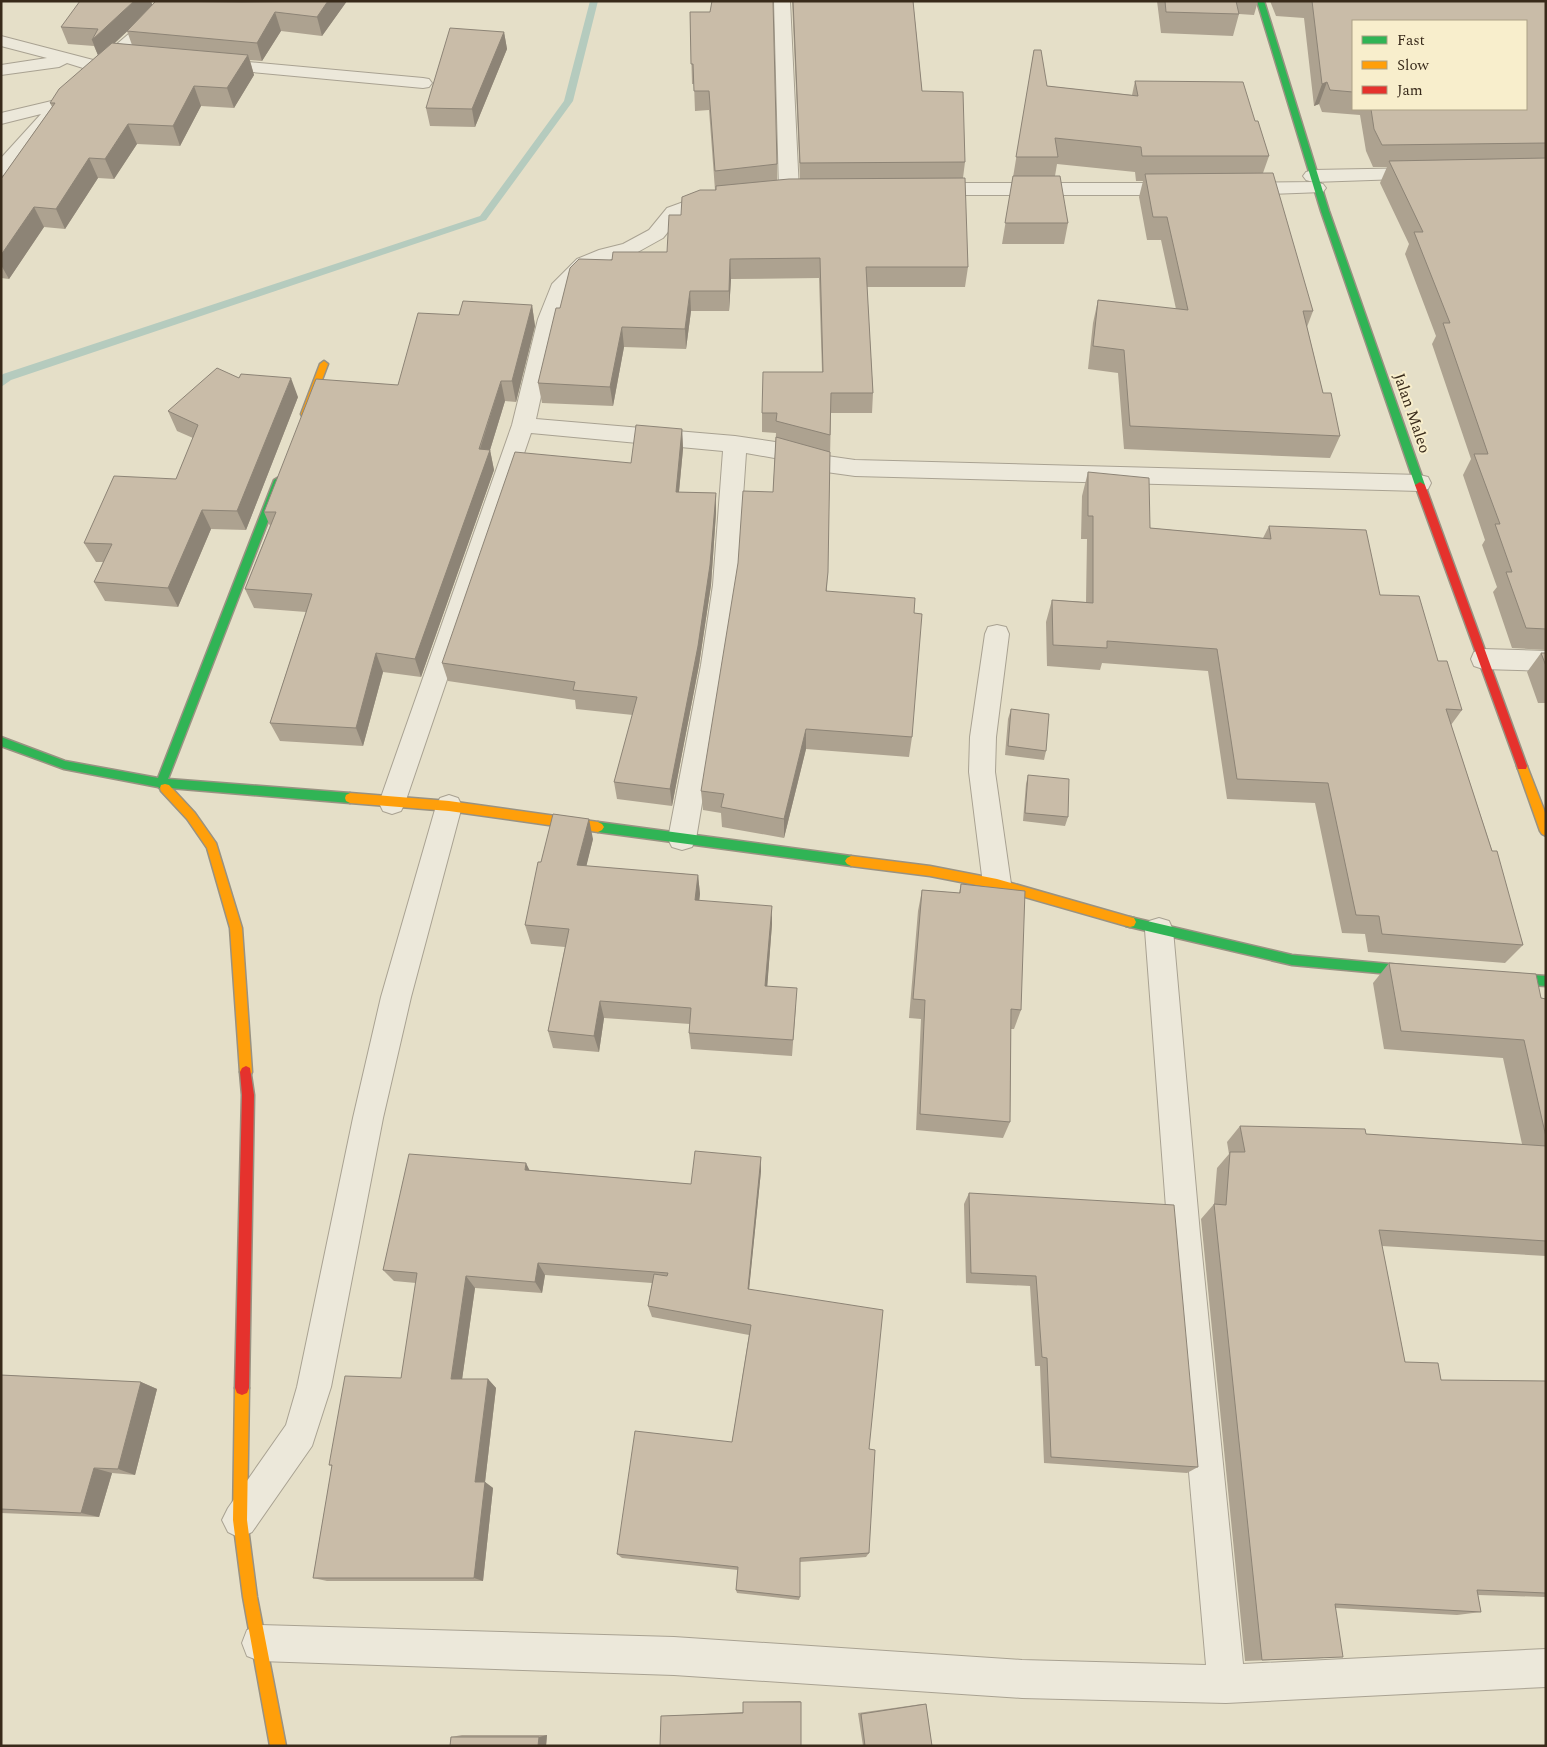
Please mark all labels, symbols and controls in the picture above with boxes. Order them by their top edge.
legend [1352,20,1527,110]
text: Fast [1397,29,1425,52]
text: Slow [1397,54,1429,77]
text: Jam [1397,79,1423,102]
street label: Jalan Maleo [1387,370,1437,456]

